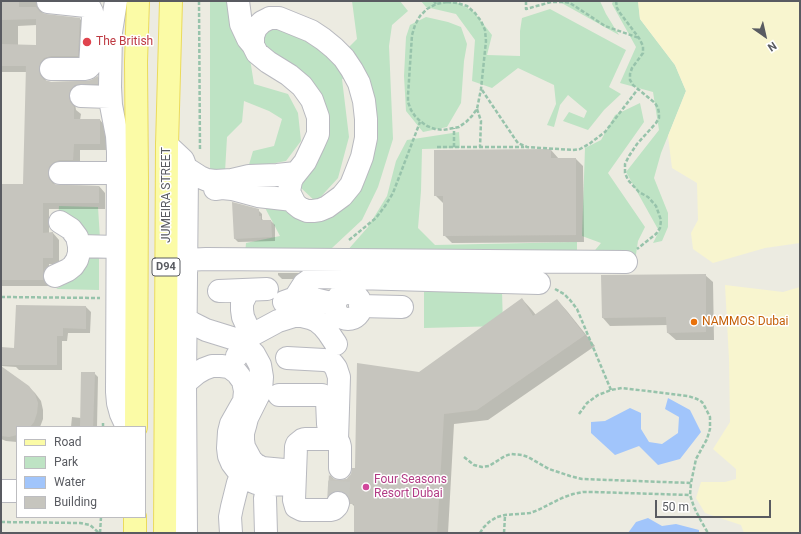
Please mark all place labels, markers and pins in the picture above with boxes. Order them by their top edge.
place label: The British [96,35,153,49]
marker: The British [81,36,93,48]
place label: NAMMOS Dubai [702,315,788,329]
marker: NAMMOS Dubai [689,317,699,327]
place label: Four Seasons Resort Dubai [374,473,447,501]
marker: Four Seasons Resort Dubai [361,482,371,492]

